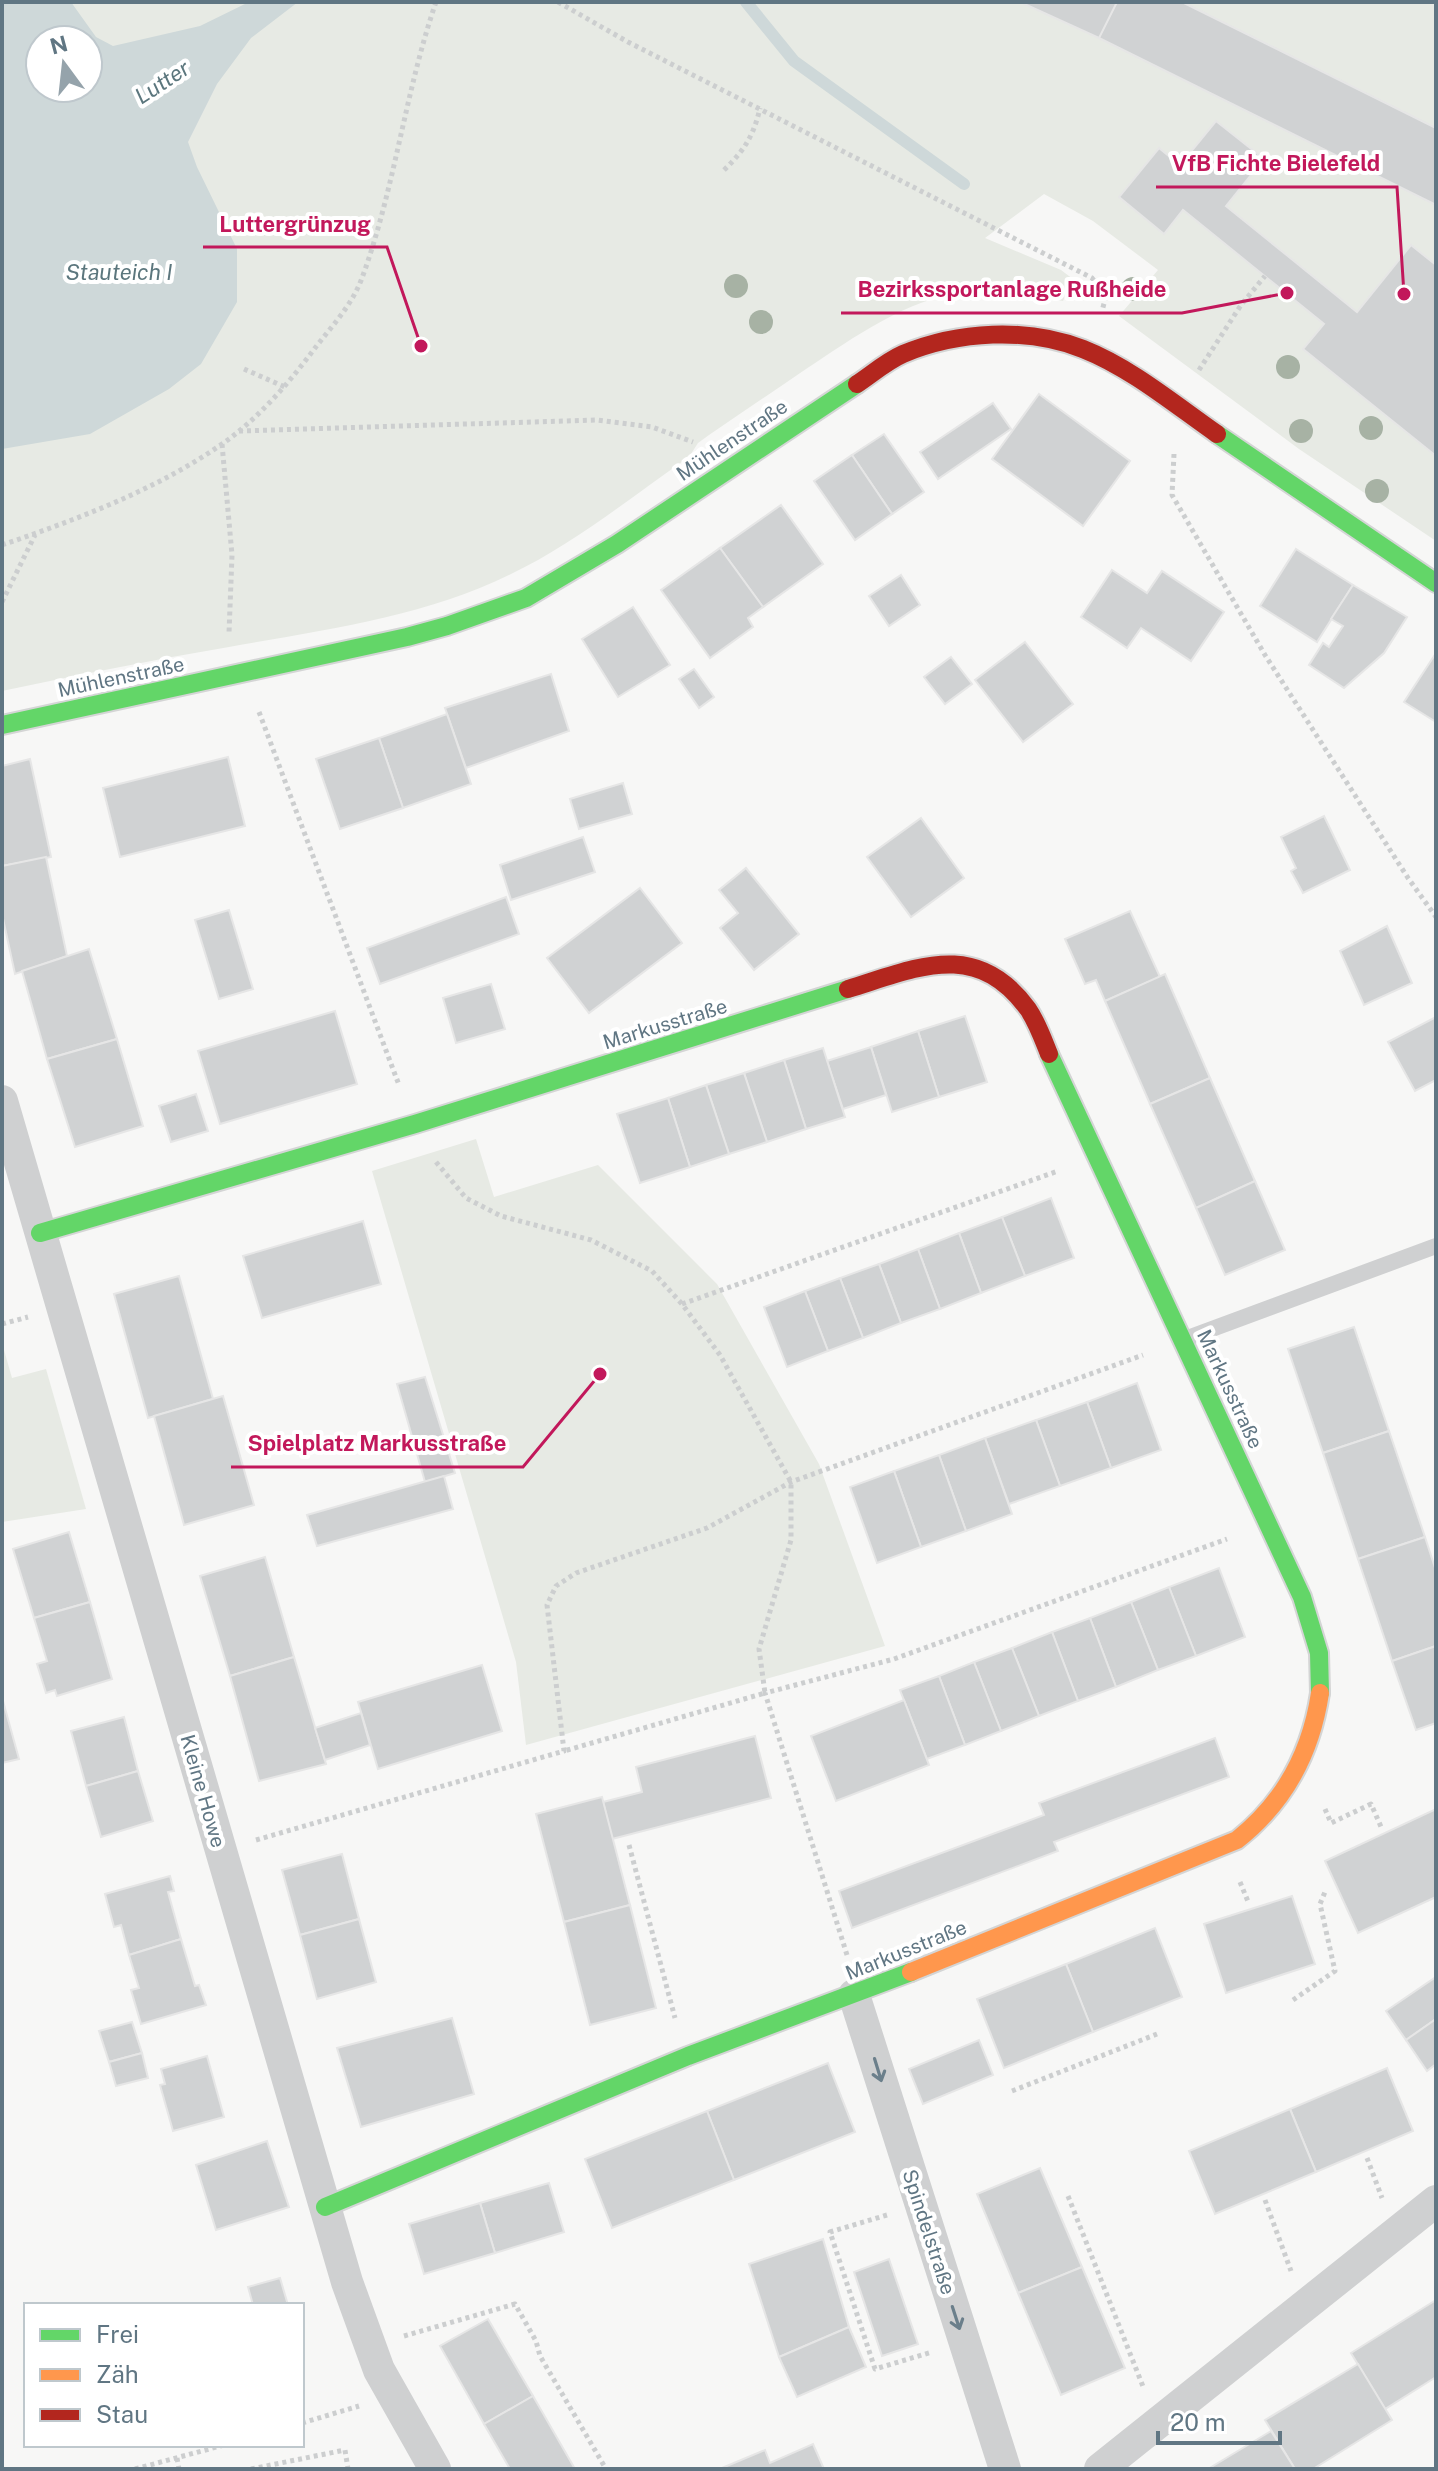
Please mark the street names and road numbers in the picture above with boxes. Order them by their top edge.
street label: Mühlenstraße [672,394,792,486]
street label: Mühlenstraße [56,652,186,702]
street label: Markusstraße [600,994,730,1054]
street label: Markusstraße [1192,1326,1268,1452]
street label: Kleine Howe [175,1732,231,1850]
street label: Markusstraße [842,1915,970,1985]
street label: Spindelstraße [897,2166,961,2298]

